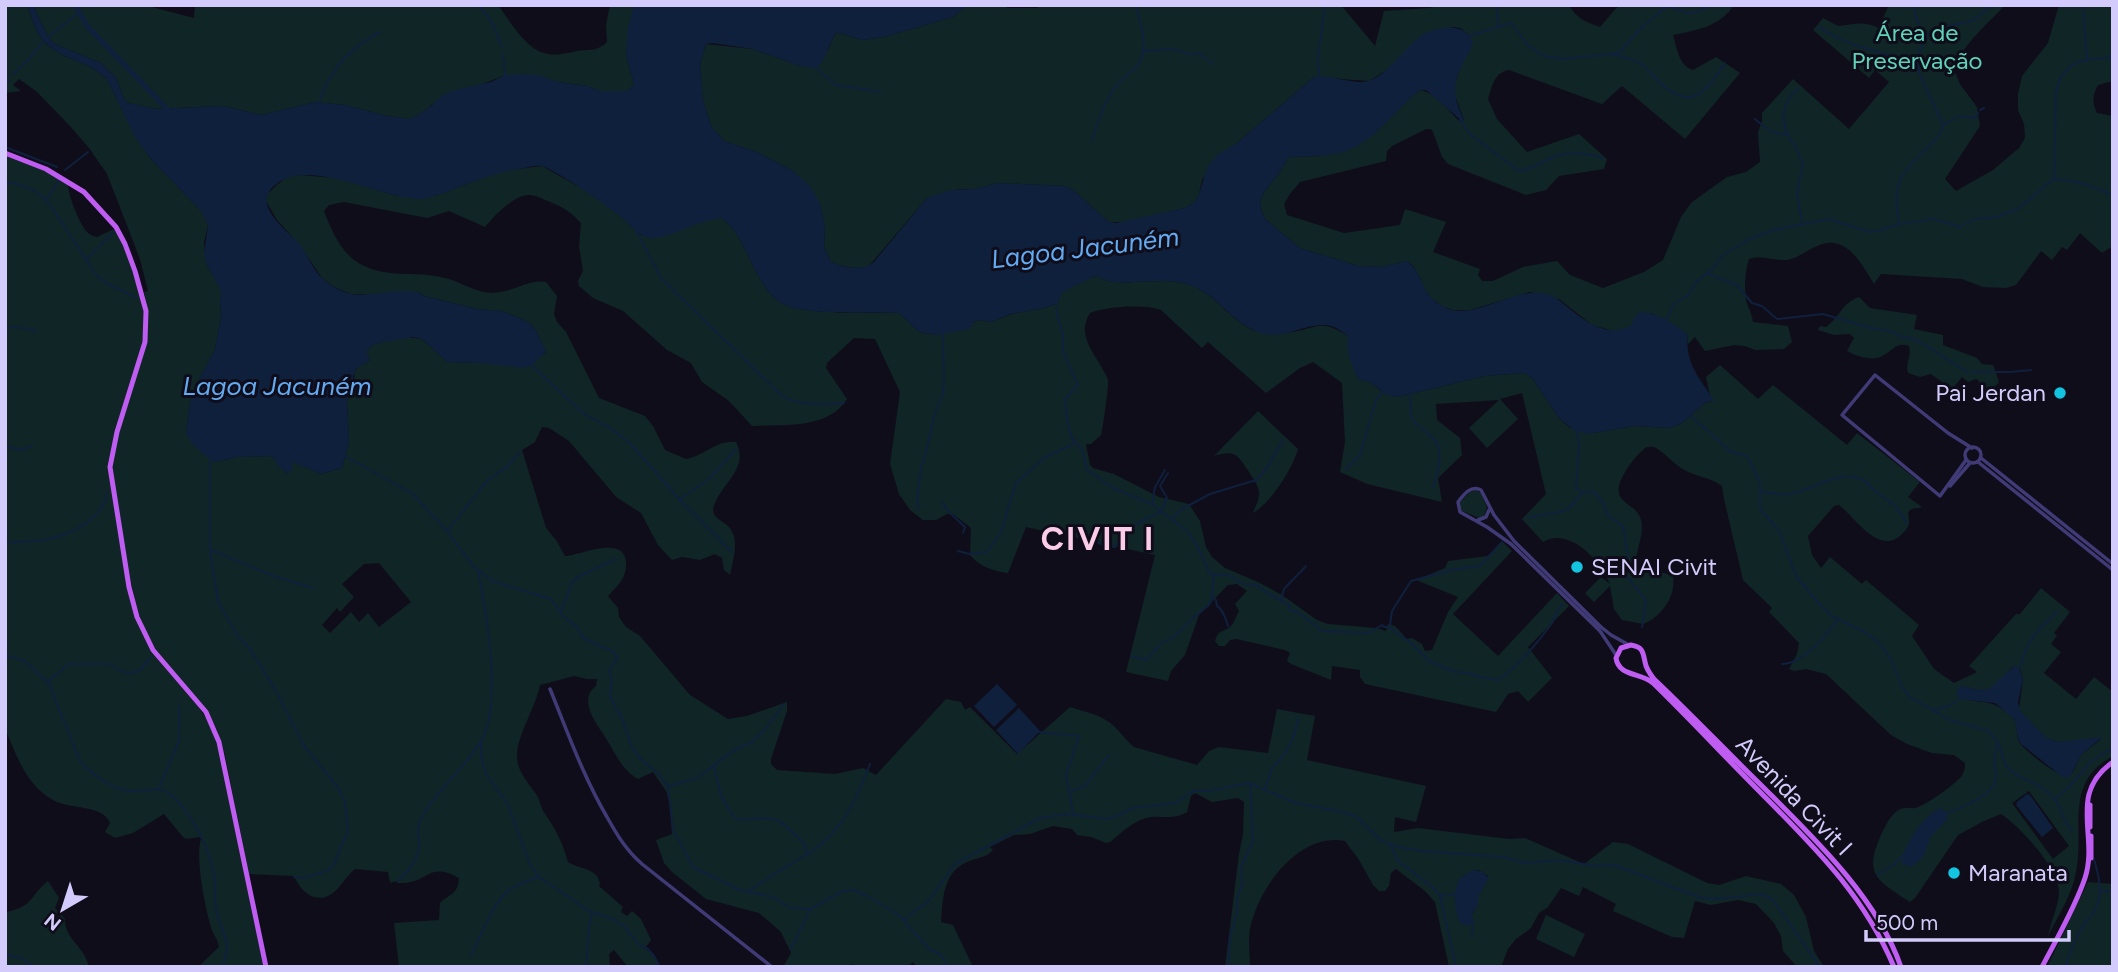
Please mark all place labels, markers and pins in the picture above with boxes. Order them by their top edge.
place label: Pai Jerdan [1935,378,2046,407]
marker: Pai Jerdan [2052,385,2068,401]
place label: SENAI Civit [1591,552,1717,581]
marker: SENAI Civit [1569,559,1585,575]
place label: Maranata [1968,858,2068,887]
marker: Maranata [1946,865,1962,881]

